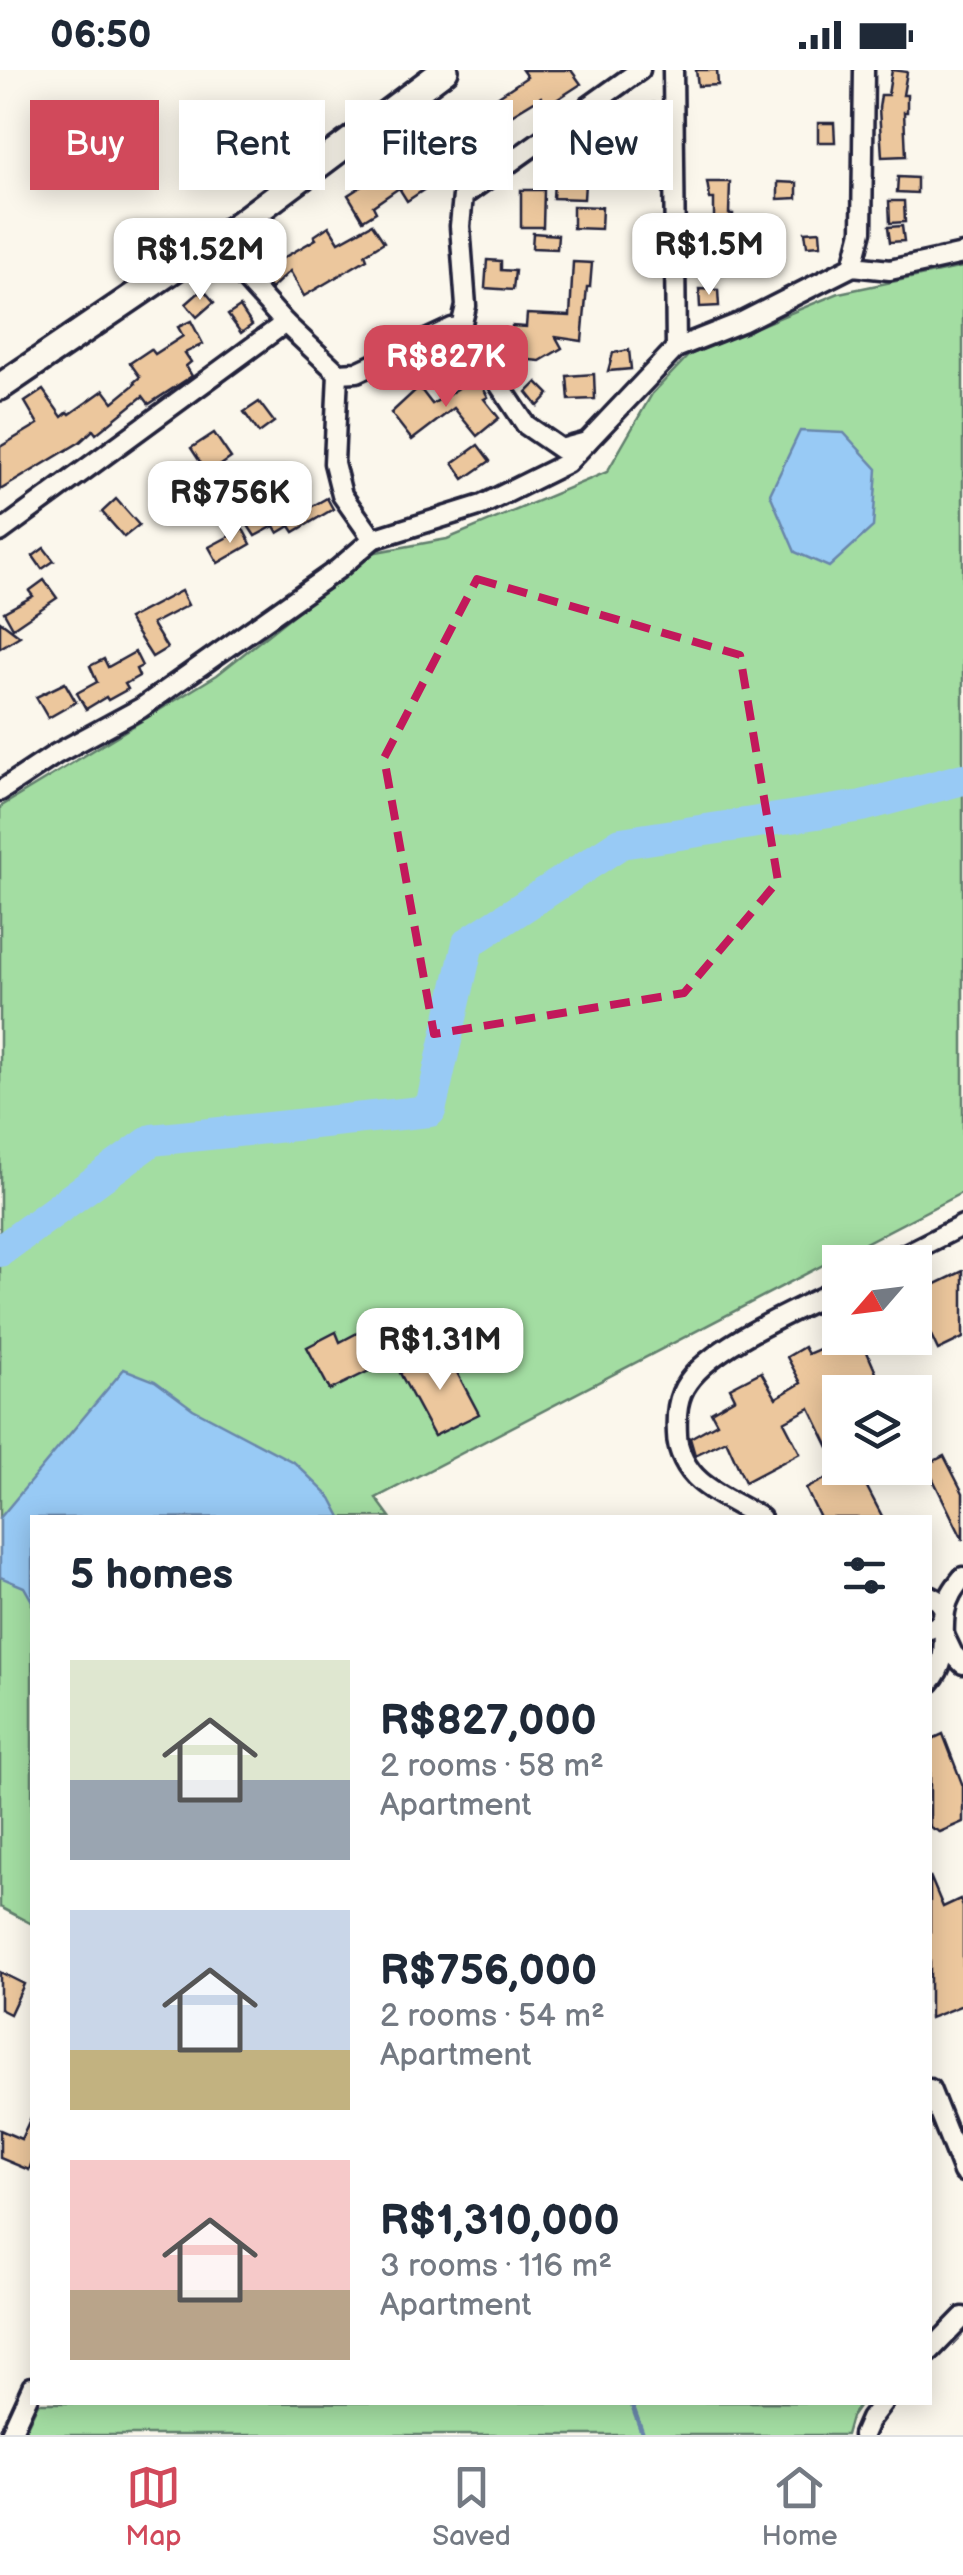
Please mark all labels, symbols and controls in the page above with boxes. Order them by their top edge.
text: 06:50 [50,13,151,58]
chip: Buy [30,100,159,190]
chip: Rent [179,100,325,190]
chip: Filters [345,100,513,190]
chip: New [533,100,673,190]
pin: R$1.5M [628,213,790,298]
pin: R$1.52M [108,218,292,303]
text: R$1.5M [654,226,764,265]
text: R$1.52M [136,231,264,270]
pin: R$827K [365,325,527,410]
text: R$827K [386,338,506,377]
pin: R$756K [149,461,311,546]
text: R$756K [170,474,290,513]
north arrow [822,1245,932,1355]
map controls [822,1245,932,1485]
pin: R$1.31M [348,1308,532,1393]
text: R$1.31M [378,1321,502,1360]
button: layers [822,1375,932,1485]
icon: filters [837,1548,892,1603]
text: 5 homes [70,1550,233,1601]
text: R$827,000 [380,1696,597,1747]
icon: home [150,1700,270,1820]
text: 2 rooms · 58 m² [380,1747,604,1786]
text: Apartment [380,1786,531,1825]
text: R$756,000 [380,1946,597,1997]
icon: home [150,1950,270,2070]
text: 2 rooms · 54 m² [380,1997,605,2036]
text: Apartment [380,2036,531,2075]
text: R$1,310,000 [380,2196,620,2247]
icon: home [150,2200,270,2320]
text: 3 rooms · 116 m² [380,2247,612,2286]
text: Apartment [380,2286,531,2325]
tab: Map [125,2460,182,2553]
tab: Saved [432,2460,511,2553]
tab: Home [762,2460,838,2553]

